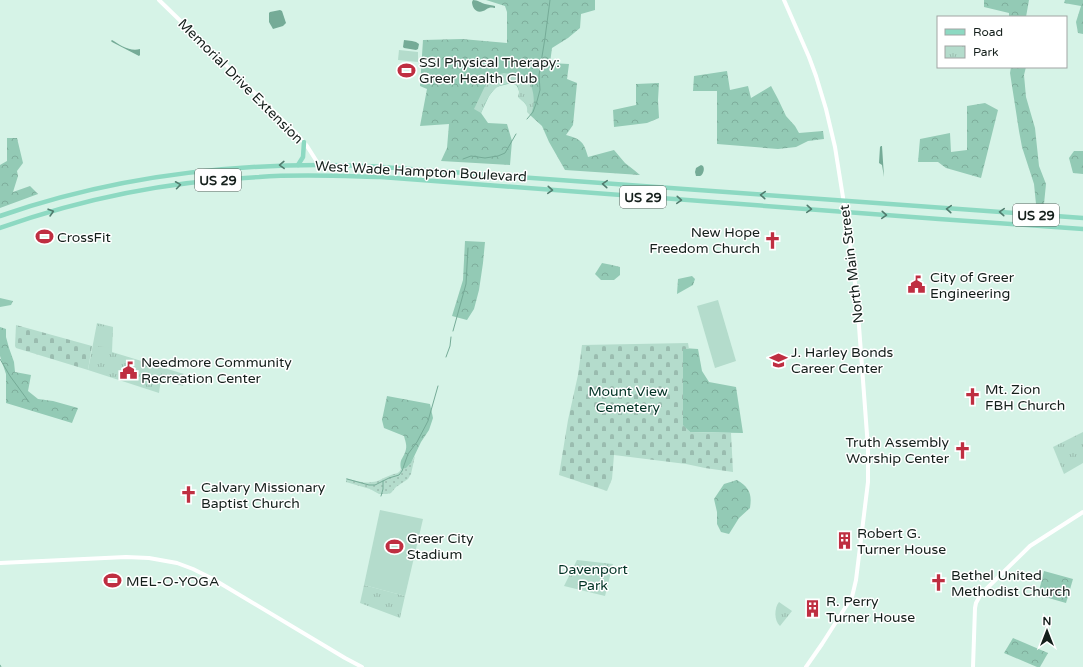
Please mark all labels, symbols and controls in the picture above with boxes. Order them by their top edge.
street label: Memorial Drive Extension [175,15,307,147]
legend [937,16,1067,68]
text: Road [973,25,1003,39]
text: Park [973,45,999,59]
place label: SSI Physical Therapy: Greer Health Club [419,54,560,87]
sports icon: SSI Physical Therapy: Greer Health Club [396,60,416,80]
street label: West Wade Hampton Boulevard [315,157,527,186]
one-way arrow [279,161,285,169]
road number: US 29 [195,169,241,191]
one-way arrow [602,179,608,188]
one-way arrow [175,181,181,190]
one-way arrow [547,186,553,195]
road number: US 29 [620,186,666,208]
one-way arrow [760,191,766,200]
one-way arrow [676,195,682,204]
street label: North Main Street [836,203,867,324]
one-way arrow [946,204,952,213]
road number: US 29 [1013,204,1059,226]
one-way arrow [806,205,812,214]
one-way arrow [47,208,54,217]
one-way arrow [999,208,1005,217]
one-way arrow [881,210,887,219]
place label: New Hope Freedom Church [649,224,760,257]
sports icon: CrossFit [34,227,54,247]
place label: CrossFit [57,229,111,246]
church icon: New Hope Freedom Church [763,230,783,250]
place label: City of Greer Engineering [930,269,1015,302]
public building icon: City of Greer Engineering [907,275,927,295]
place label: J. Harley Bonds Career Center [791,344,894,377]
school or university icon: J. Harley Bonds Career Center [768,350,788,370]
place label: Needmore Community Recreation Center [141,354,292,387]
public building icon: Needmore Community Recreation Center [118,360,138,380]
place label: Mt. Zion FBH Church [985,381,1065,414]
park label: Mount View Cemetery [588,383,668,416]
church icon: Mt. Zion FBH Church [962,387,982,407]
place label: Truth Assembly Worship Center [845,434,950,467]
church icon: Truth Assembly Worship Center [952,440,972,460]
place label: Calvary Missionary Baptist Church [201,479,326,512]
church icon: Calvary Missionary Baptist Church [178,485,198,505]
place label: Robert G. Turner House [857,525,946,558]
place label: Greer City Stadium [407,530,474,563]
building icon: Robert G. Turner House [834,531,854,551]
sports icon: Greer City Stadium [384,536,404,556]
park label: Davenport Park [558,561,629,594]
place label: Bethel United Methodist Church [951,567,1070,600]
sports icon: MEL-O-YOGA [103,571,123,591]
place label: MEL-O-YOGA [126,573,219,590]
church icon: Bethel United Methodist Church [928,573,948,593]
place label: R. Perry Turner House [826,593,915,626]
building icon: R. Perry Turner House [803,599,823,619]
north arrow [1027,611,1067,651]
text: N [1043,615,1051,628]

